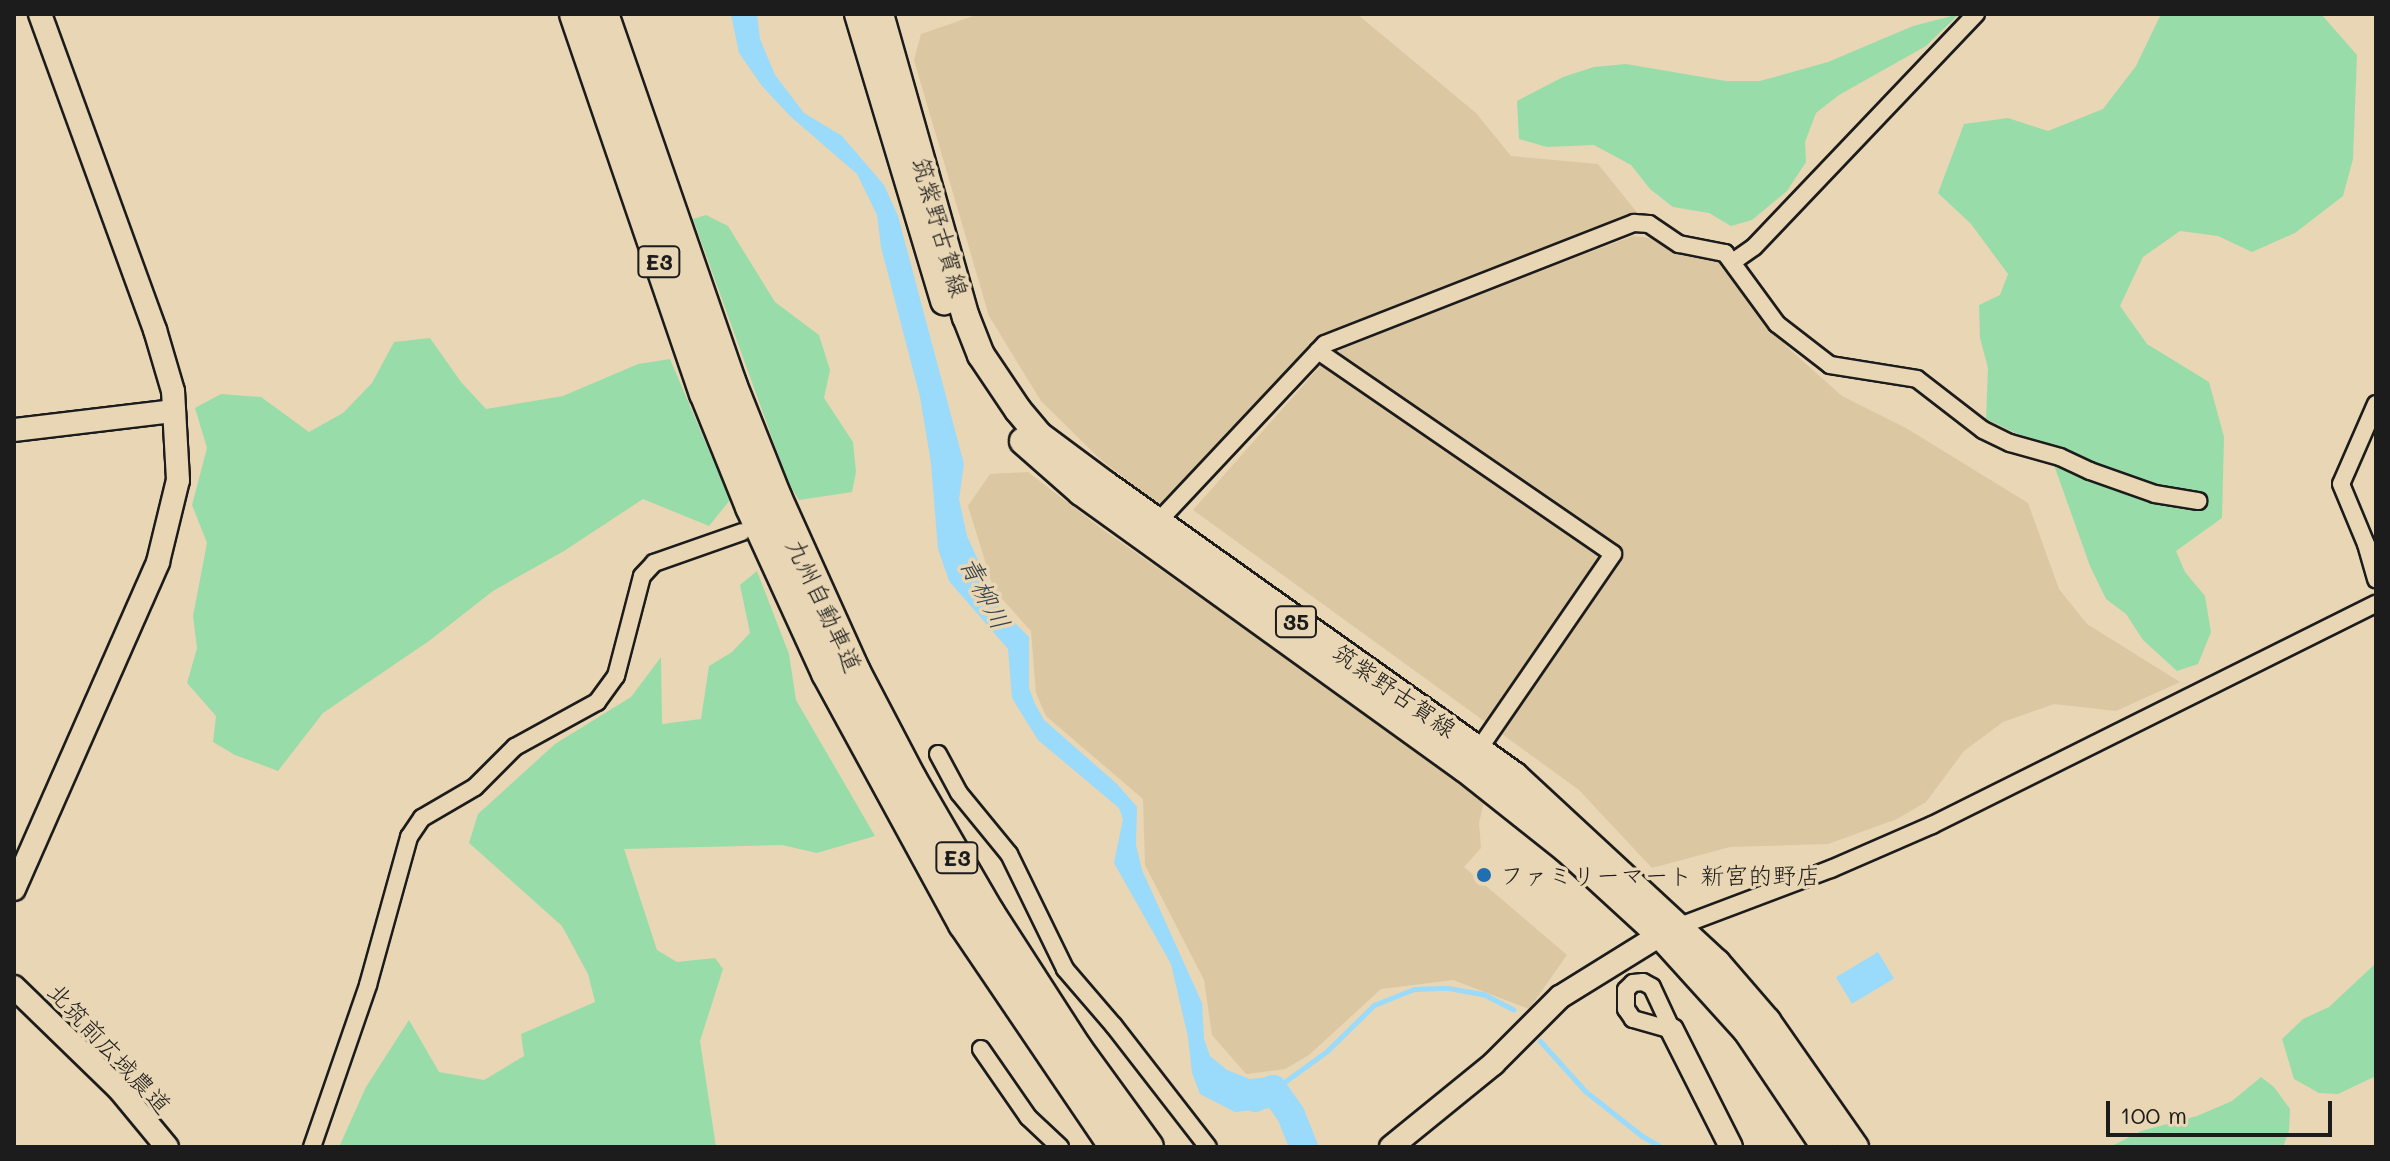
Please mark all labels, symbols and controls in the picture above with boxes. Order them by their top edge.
street label: 筑紫野古賀線 [907,154,975,300]
road number: E3 [637,244,681,280]
street label: 九州自動車道 [782,534,868,676]
water label: 青柳川 [953,551,1017,635]
road number: 35 [1274,604,1318,640]
street label: 筑紫野古賀線 [1328,637,1462,743]
road number: E3 [935,840,979,876]
place label: ファミリーマート 新宮的野店 [1500,861,1820,889]
marker: ファミリーマート 新宮的野店 [1475,866,1493,884]
street label: 北筑前広域農道 [42,977,178,1119]
scale bar [2110,1085,2336,1135]
text: 100 m [2120,1099,2187,1130]

